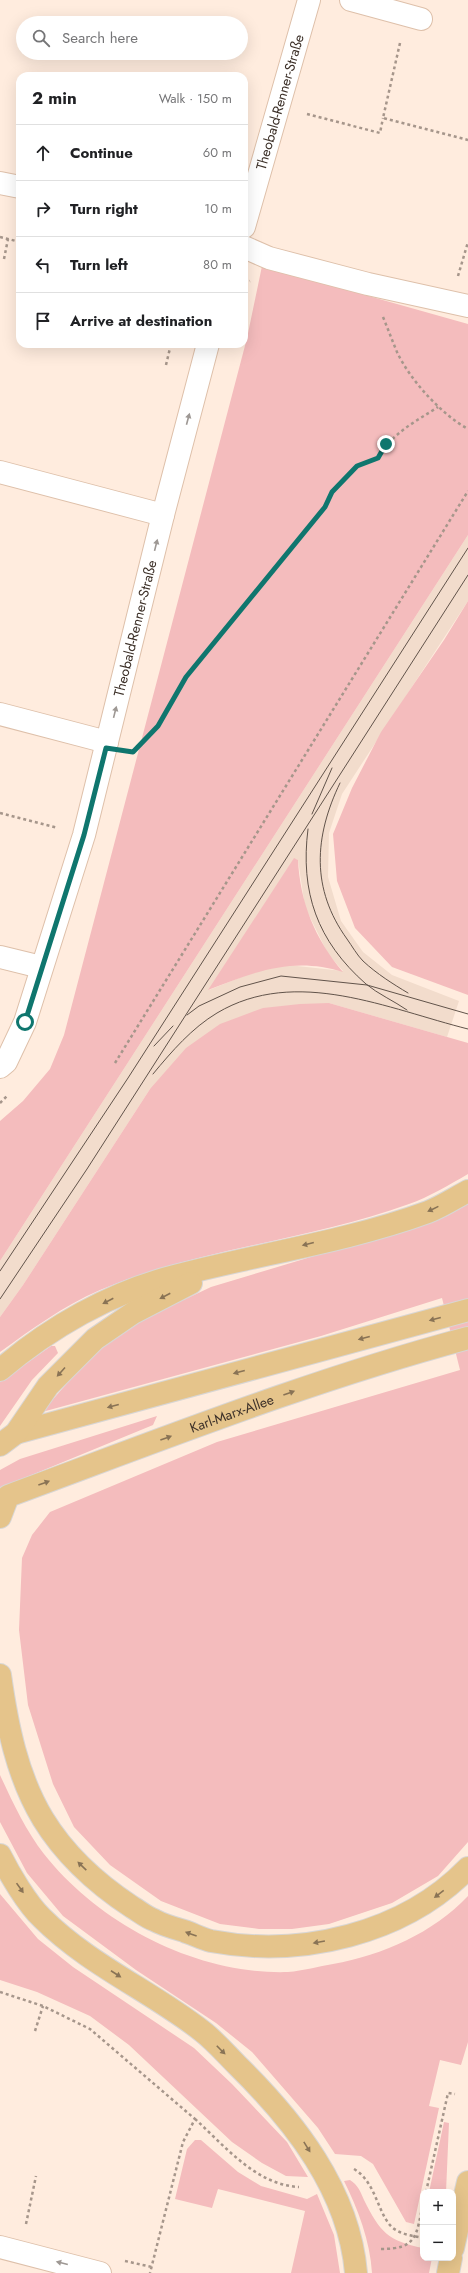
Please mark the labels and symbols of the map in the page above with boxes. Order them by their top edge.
street label: Theobald-Renner-Straße [251,32,309,172]
one-way arrow [186,413,192,425]
route end [377,435,395,453]
one-way arrow [153,539,159,551]
street label: Theobald-Renner-Straße [109,558,162,699]
one-way arrow [112,706,118,718]
route start [16,1013,34,1031]
one-way arrow [428,1206,439,1212]
one-way arrow [302,1242,315,1248]
one-way arrow [159,1292,171,1299]
one-way arrow [102,1298,113,1304]
one-way arrow [429,1316,441,1322]
one-way arrow [358,1335,370,1341]
one-way arrow [56,1367,66,1377]
one-way arrow [233,1369,245,1375]
street label: Karl-Marx-Allee [187,1389,277,1438]
one-way arrow [283,1390,295,1396]
one-way arrow [107,1403,119,1409]
one-way arrow [161,1435,173,1441]
one-way arrow [39,1479,51,1485]
one-way arrow [77,1862,87,1871]
one-way arrow [16,1883,24,1893]
one-way arrow [433,1889,444,1898]
one-way arrow [185,1930,197,1936]
one-way arrow [313,1939,325,1945]
one-way arrow [111,1970,121,1978]
one-way arrow [216,2045,226,2054]
one-way arrow [303,2141,310,2153]
one-way arrow [56,2260,69,2266]

